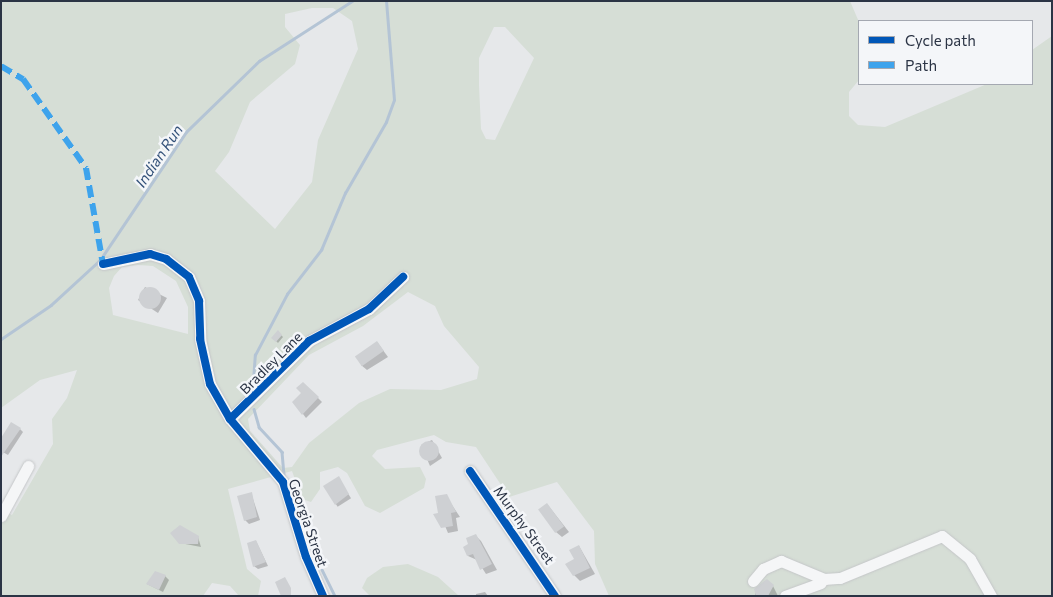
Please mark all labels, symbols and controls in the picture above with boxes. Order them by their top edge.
legend [858,20,1033,85]
text: Cycle path [905,31,976,49]
text: Path [905,56,937,74]
water label: Indian Run [132,121,186,191]
street label: Bradley Lane [236,328,306,398]
street label: Georgia Street [285,477,331,569]
street label: Murphy Street [490,483,558,567]

